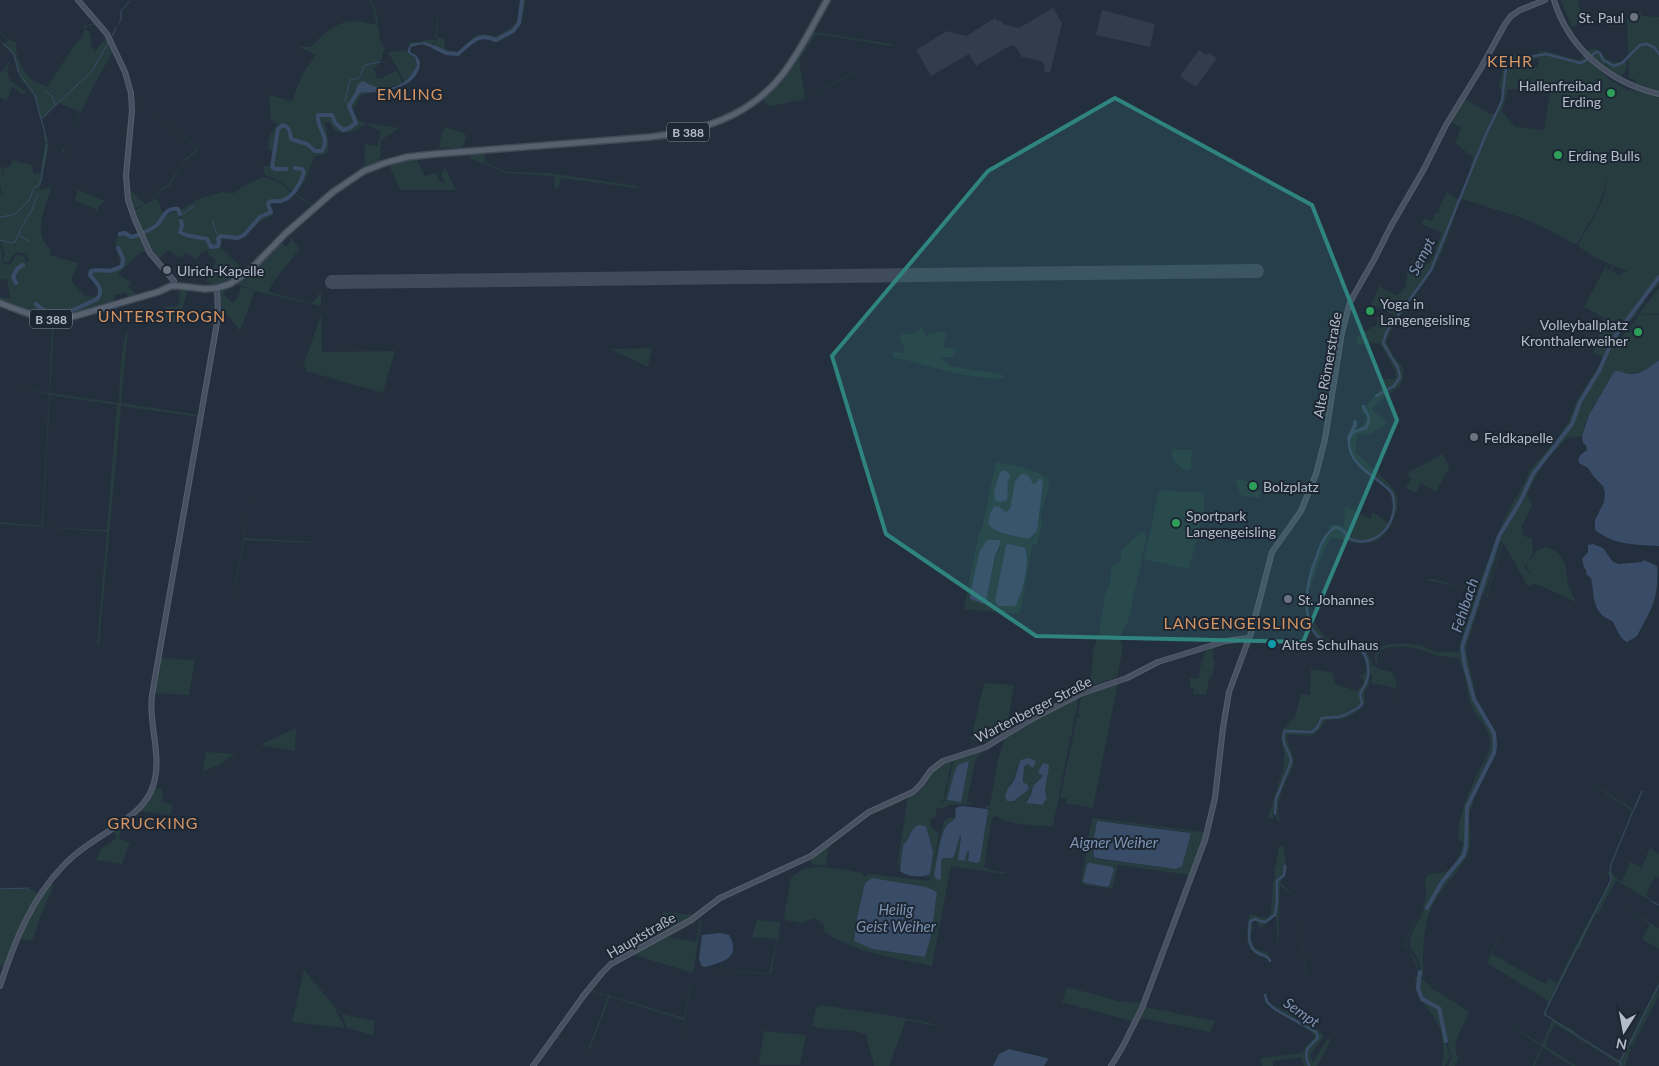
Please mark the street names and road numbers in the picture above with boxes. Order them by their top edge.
road number: B 388 [667,122,709,142]
road number: B 388 [30,310,72,328]
street label: Alte Römerstraße [1309,311,1345,419]
street label: Wartenberger Straße [972,672,1094,746]
street label: Hauptstraße [604,908,678,962]

